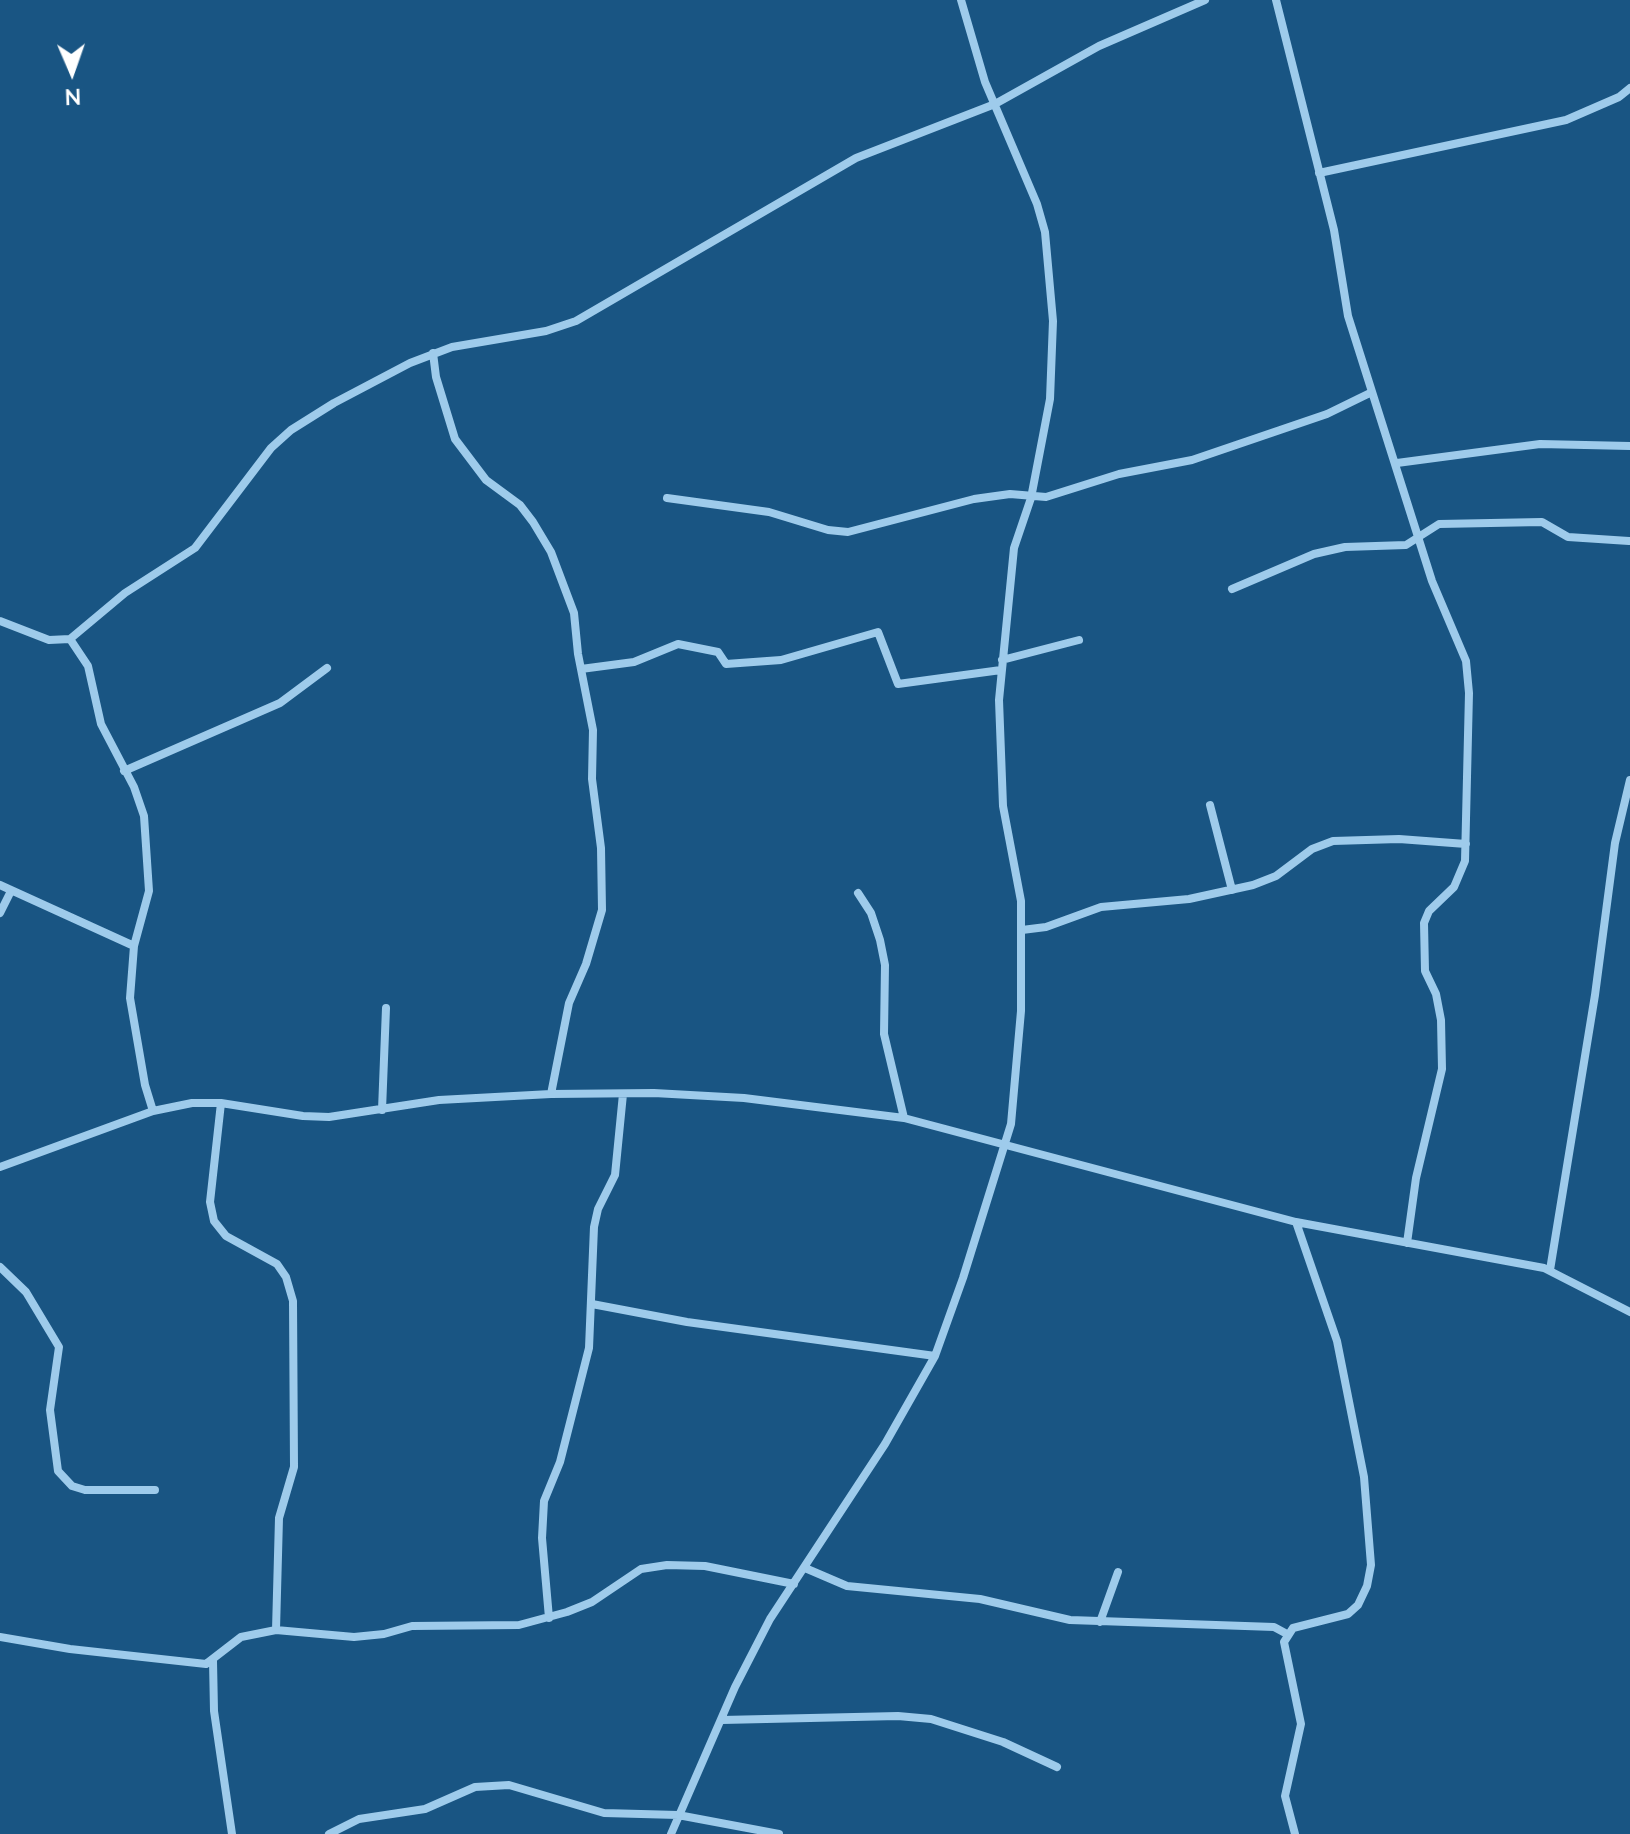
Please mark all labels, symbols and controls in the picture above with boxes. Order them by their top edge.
north arrow [32,32,112,112]
text: N [64,81,82,111]

